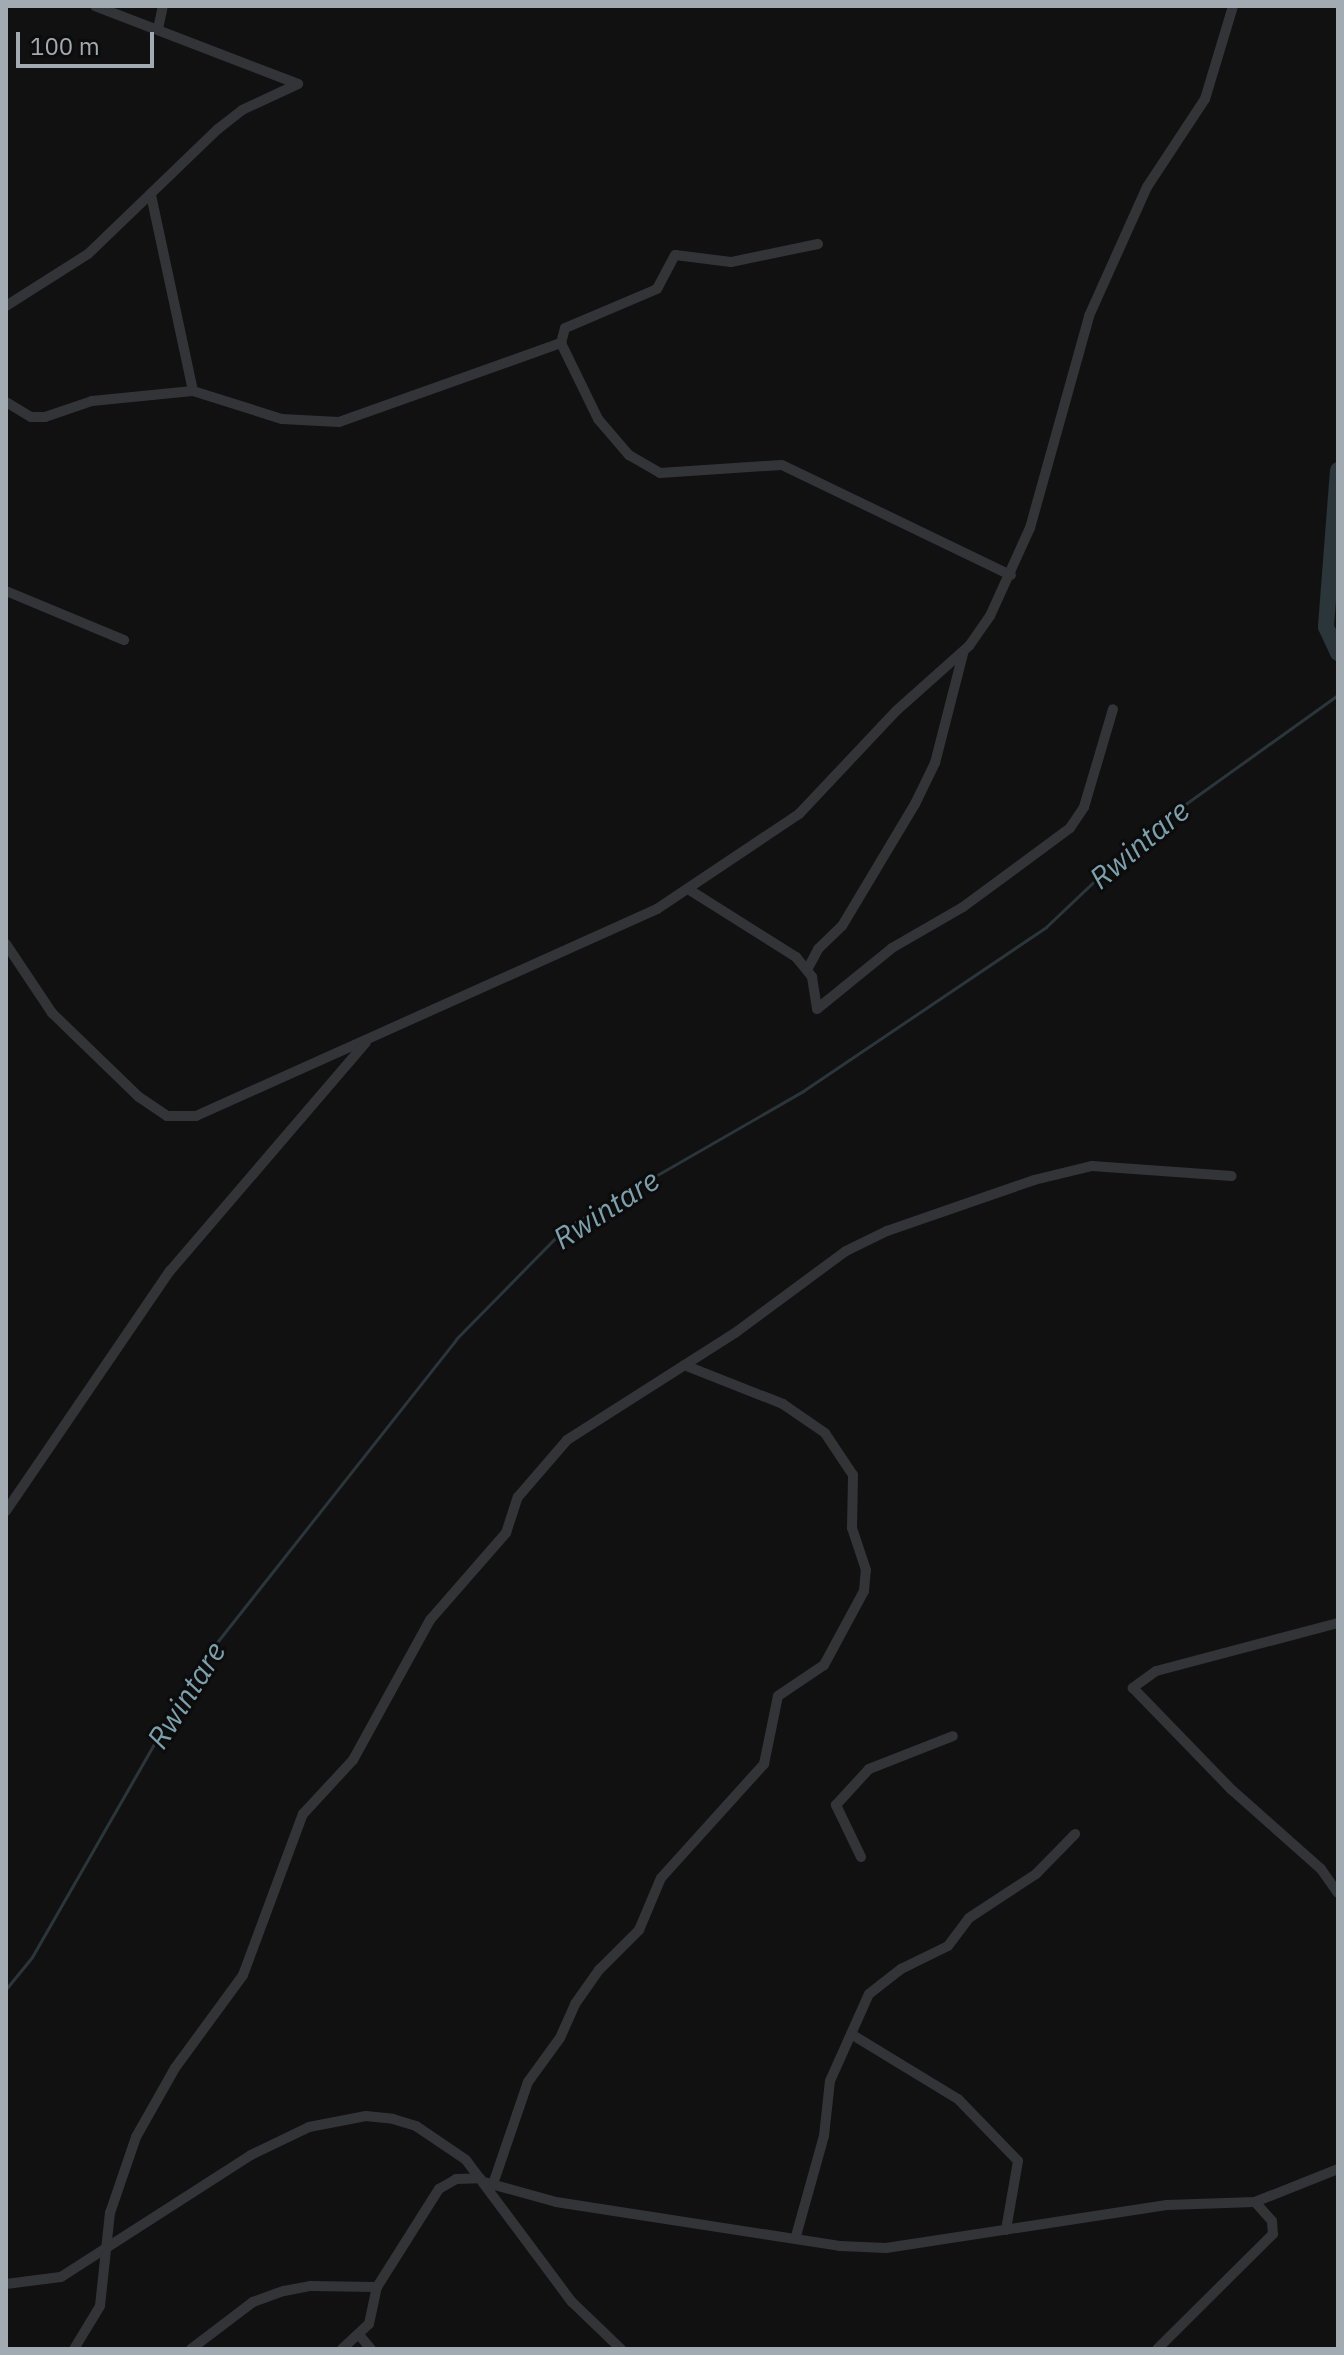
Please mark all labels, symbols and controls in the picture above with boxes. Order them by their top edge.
scale bar [20,16,158,66]
text: 100 m [30,30,100,62]
water label: Rwintare [1082,792,1196,896]
water label: Rwintare [546,1162,666,1256]
water label: Rwintare [139,1635,233,1755]

